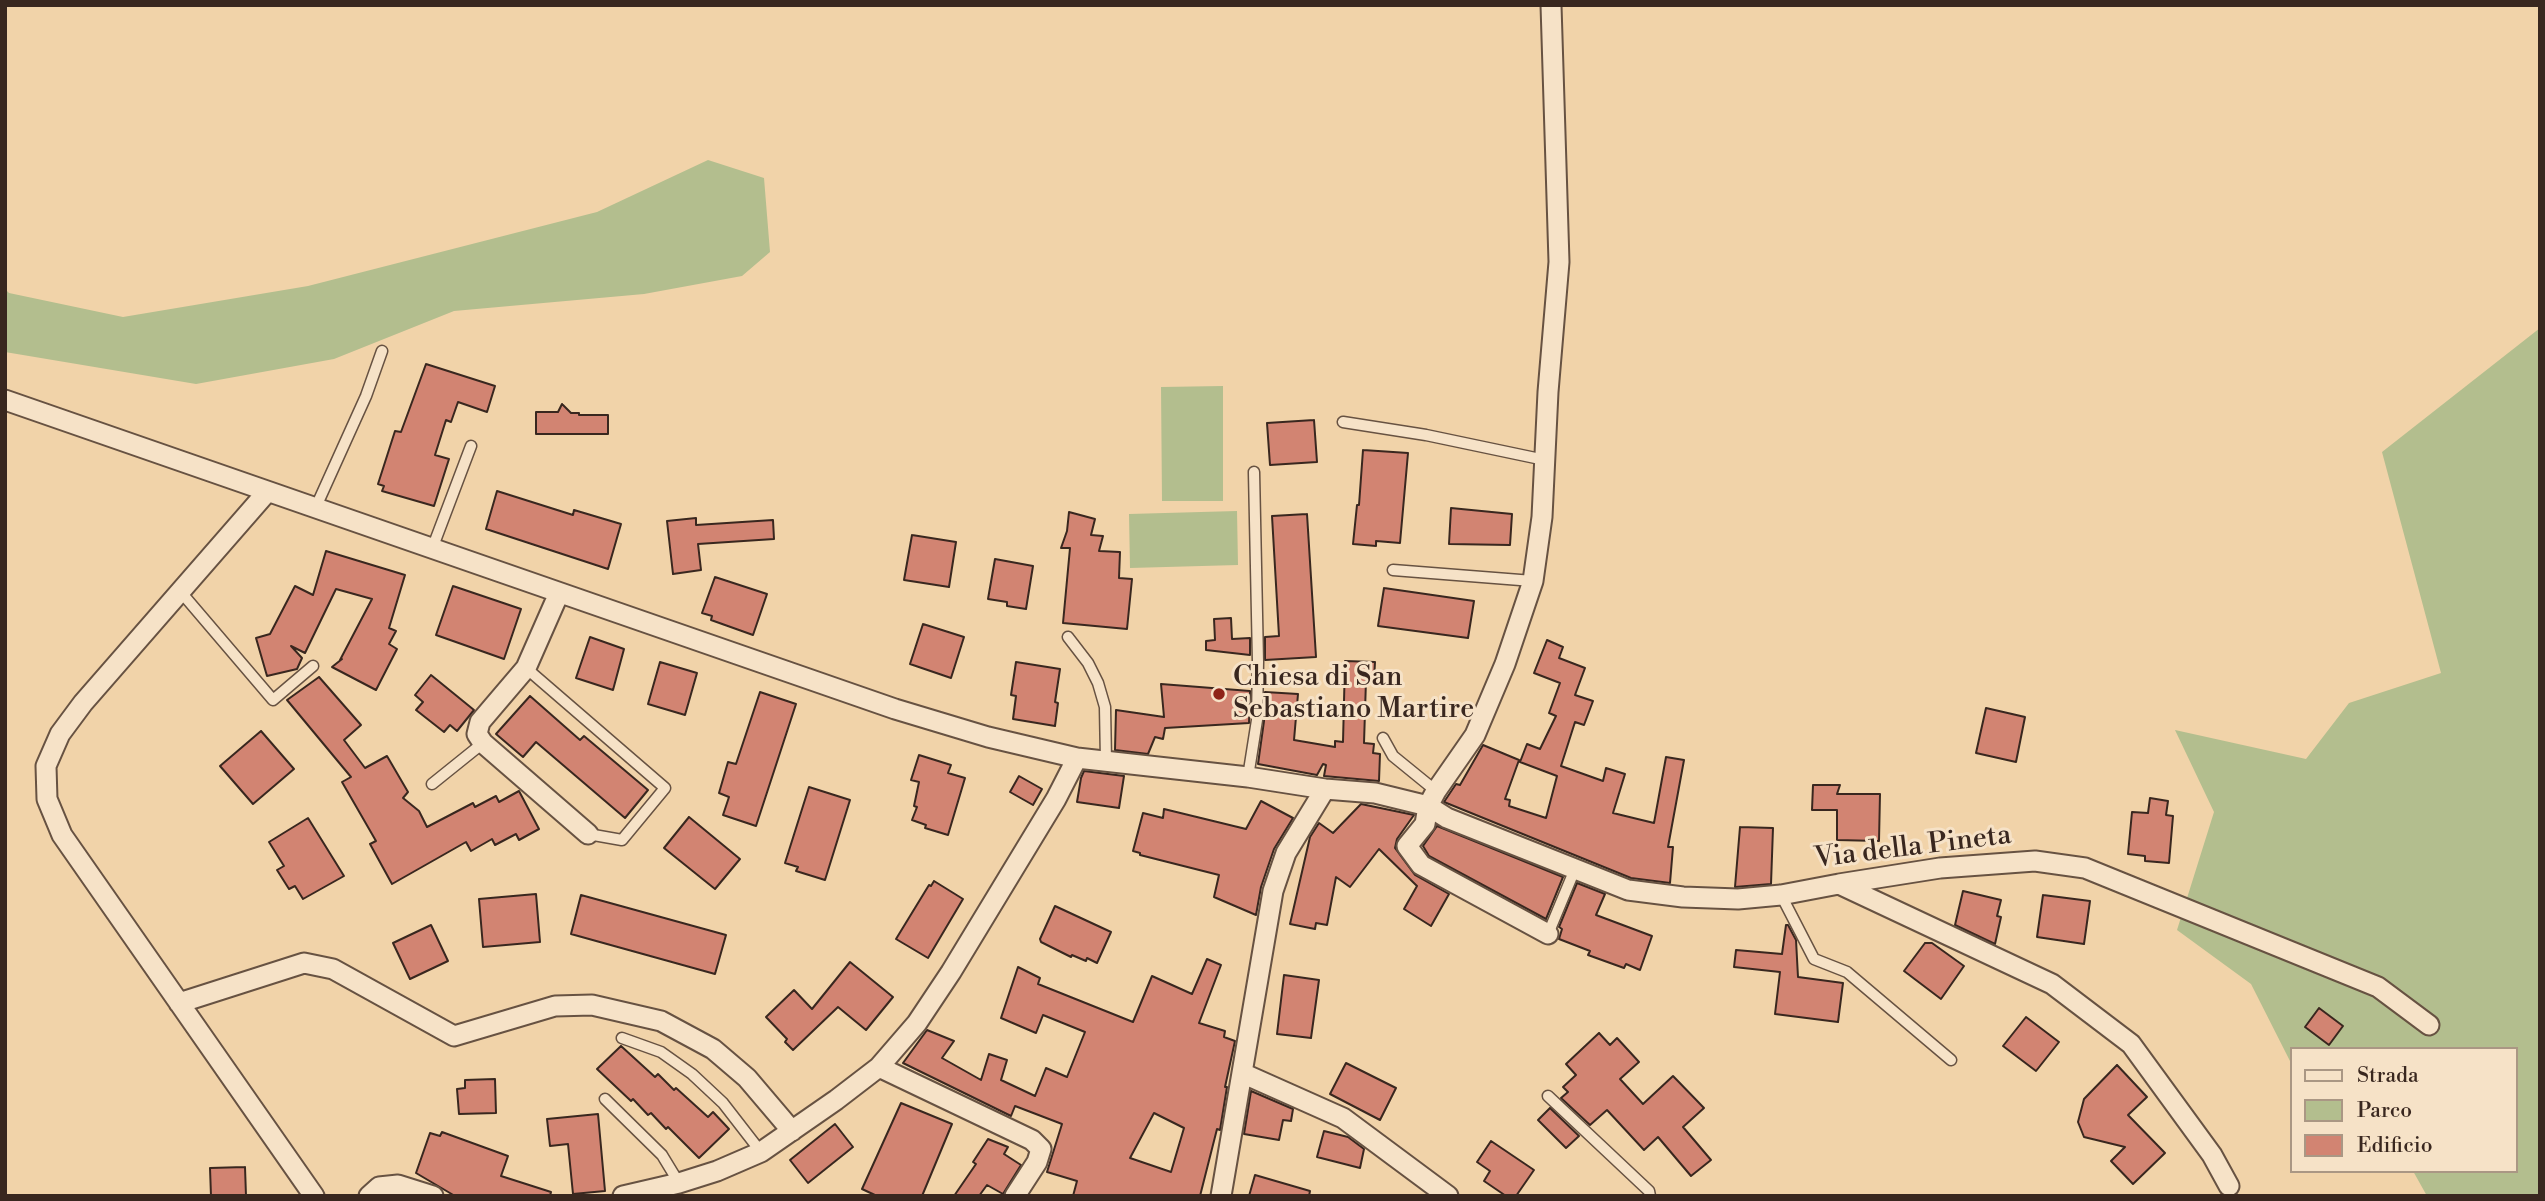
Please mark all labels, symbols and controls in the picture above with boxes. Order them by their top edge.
place label: Chiesa di San Sebastiano Martire [1233,661,1474,727]
marker: Chiesa di San Sebastiano Martire [1211,686,1227,702]
street label: Via della Pineta [1813,819,2013,877]
legend [2290,1047,2517,1173]
text: Strada [2357,1063,2419,1089]
text: Parco [2357,1098,2412,1124]
text: Edificio [2357,1133,2433,1159]

